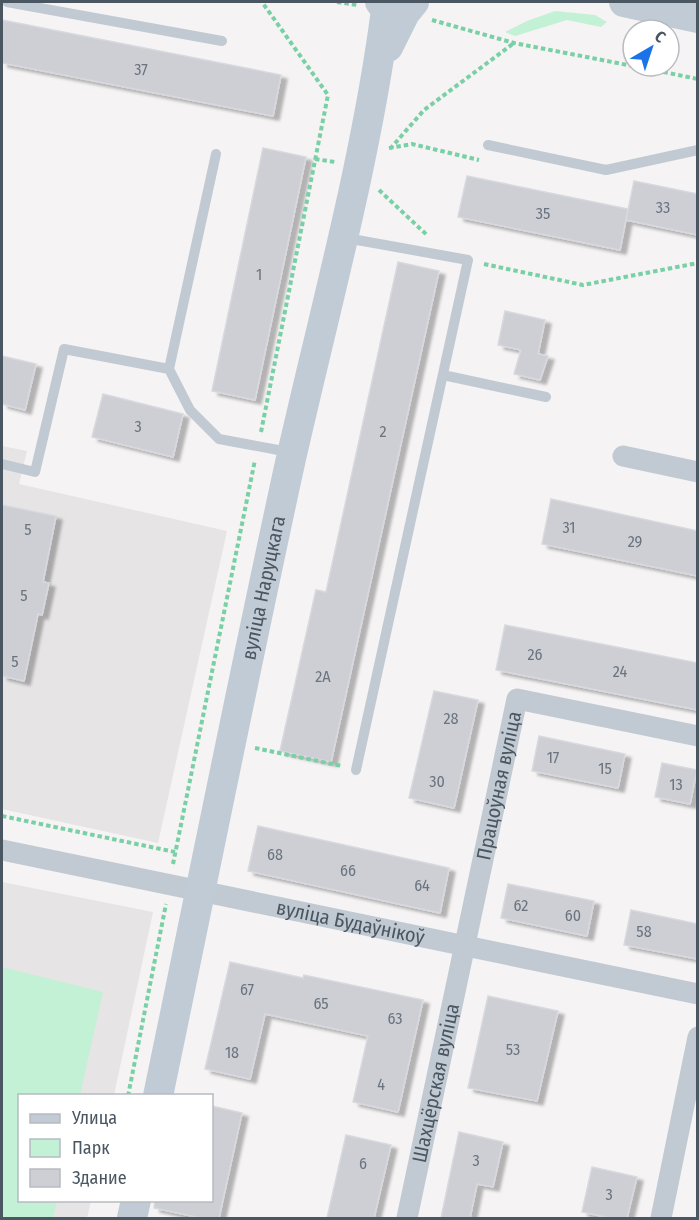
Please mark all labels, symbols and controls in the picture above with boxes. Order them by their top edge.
north arrow [621,18,681,78]
text: С [651,27,670,47]
house number: 37 [134,60,148,79]
house number: 33 [656,198,670,217]
house number: 35 [536,204,550,223]
house number: 1 [256,265,262,284]
house number: 3 [134,417,142,436]
house number: 2 [379,422,387,441]
street label: вуліца Наруцкага [236,513,290,662]
house number: 31 [562,518,576,537]
house number: 5 [24,520,32,539]
house number: 29 [628,532,643,551]
house number: 5 [20,586,28,605]
house number: 26 [528,645,543,664]
house number: 5 [11,652,19,671]
house number: 24 [613,662,627,681]
house number: 2А [315,667,331,686]
house number: 28 [443,709,459,728]
street label: Працоўная вуліца [471,709,526,862]
house number: 17 [547,748,560,767]
house number: 15 [598,759,612,778]
house number: 30 [429,772,445,791]
house number: 13 [669,775,683,794]
house number: 68 [267,845,283,864]
house number: 66 [340,861,356,880]
house number: 64 [414,876,430,895]
street label: вуліца Будаўнікоў [274,895,427,949]
house number: 62 [514,896,528,915]
house number: 60 [565,906,581,925]
house number: 58 [636,922,652,941]
house number: 67 [240,980,255,999]
house number: 65 [313,994,329,1013]
street label: Шахцёрская вуліца [407,1001,464,1165]
house number: 63 [387,1009,403,1028]
house number: 53 [506,1040,520,1059]
house number: 18 [225,1043,239,1062]
house number: 4 [377,1075,385,1094]
legend [18,1094,213,1202]
text: Улица [71,1107,117,1129]
text: Парк [72,1137,110,1159]
house number: 3 [472,1151,480,1170]
house number: 6 [359,1154,367,1173]
text: Здание [72,1167,127,1189]
house number: 3 [605,1185,613,1204]

